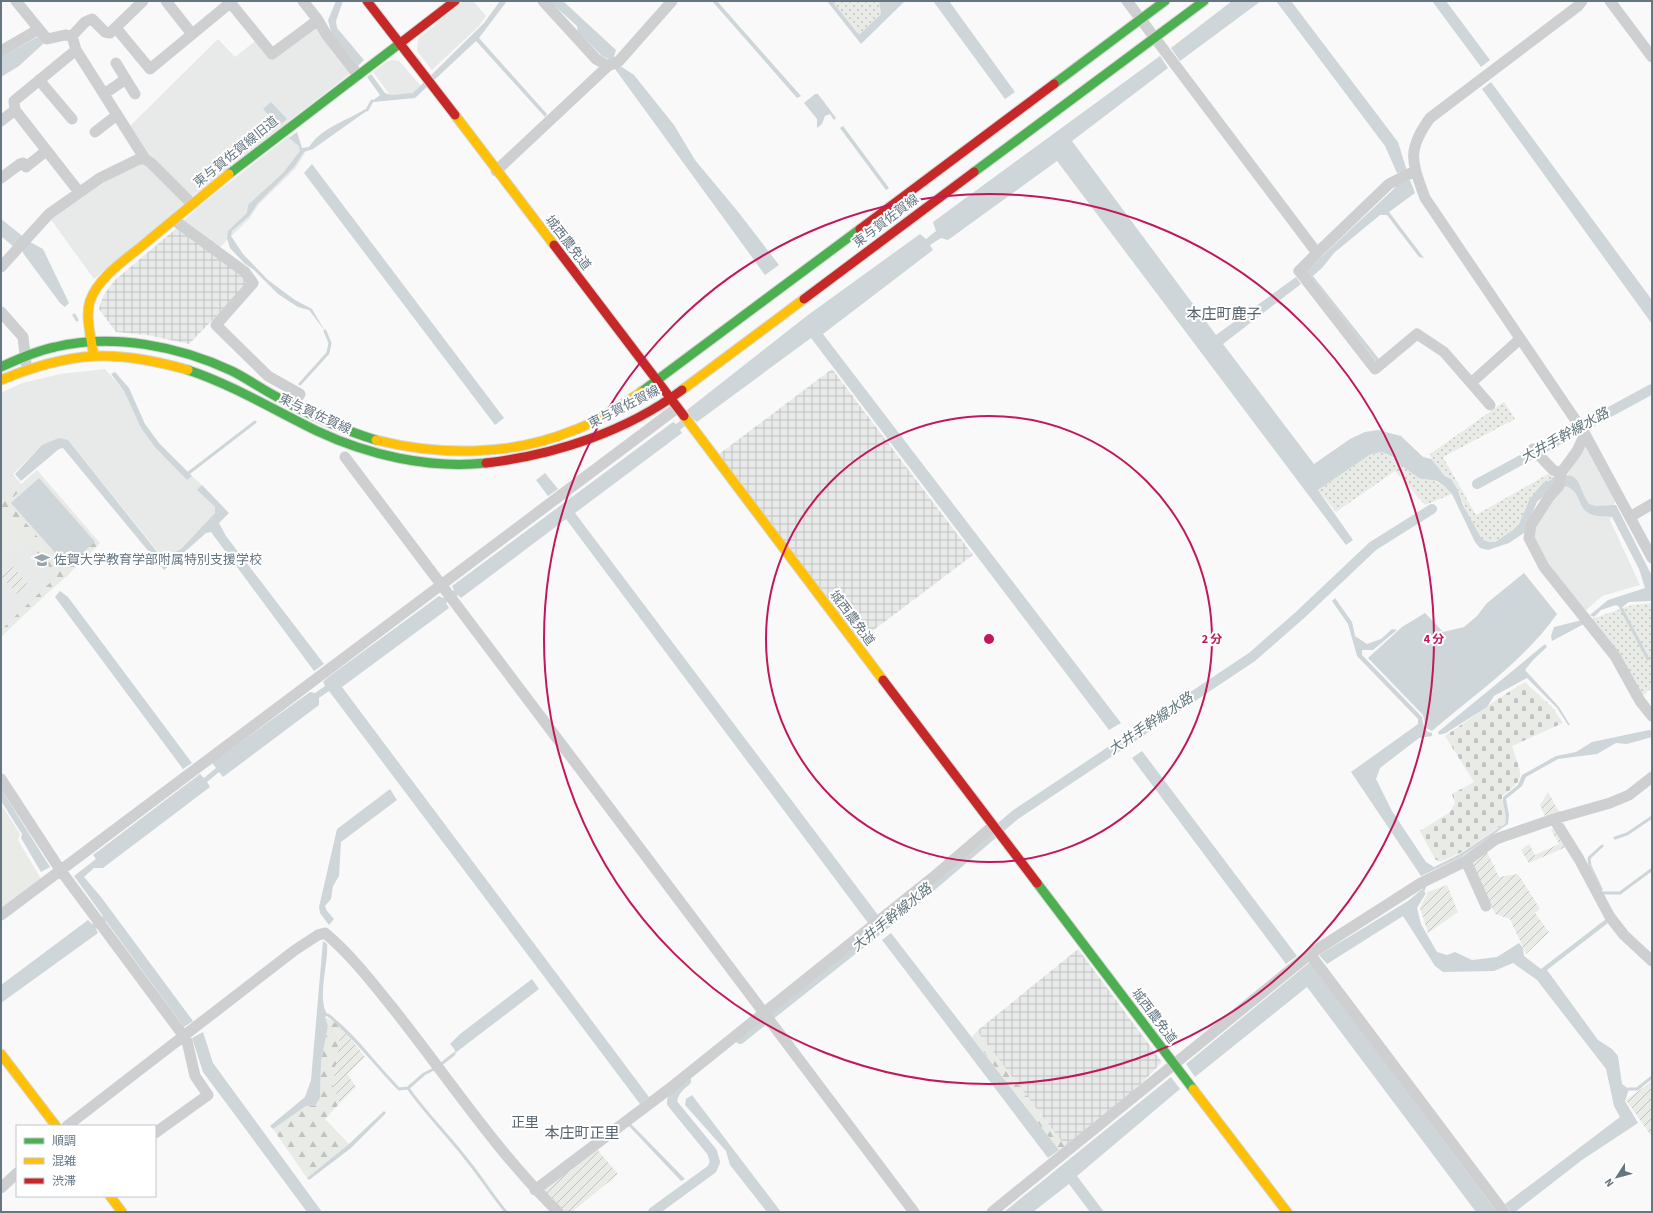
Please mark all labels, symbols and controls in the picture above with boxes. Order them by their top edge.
street label: 東与賀佐賀線旧道 [190,112,282,192]
street label: 東与賀佐賀線 [849,190,923,252]
street label: 城西農免道 [541,212,595,274]
district label: 本庄町鹿子 [1186,304,1262,325]
street label: 東与賀佐賀線 [585,381,663,433]
street label: 東与賀佐賀線 [276,389,354,439]
water label: 大井手幹線水路 [1517,403,1614,469]
school or university icon: 佐賀大学教育学部附属特別支援学校 [33,551,51,569]
place label: 佐賀大学教育学部附属特別支援学校 [54,551,262,569]
street label: 城西農免道 [825,587,879,649]
text: 2 分 [1202,631,1222,648]
text: 4 分 [1424,631,1444,648]
centre of rings [982,632,996,646]
water label: 大井手幹線水路 [1105,688,1198,760]
water label: 大井手幹線水路 [848,879,937,957]
street label: 城西農免道 [1127,985,1181,1047]
district label: 正里 [511,1113,539,1133]
district label: 本庄町正里 [544,1123,620,1144]
legend [16,1125,156,1197]
text: 順調 [52,1133,76,1150]
text: 混雑 [52,1153,76,1170]
north arrow [1597,1157,1637,1197]
text: 渋滞 [52,1173,76,1190]
text: N [1601,1175,1618,1190]

